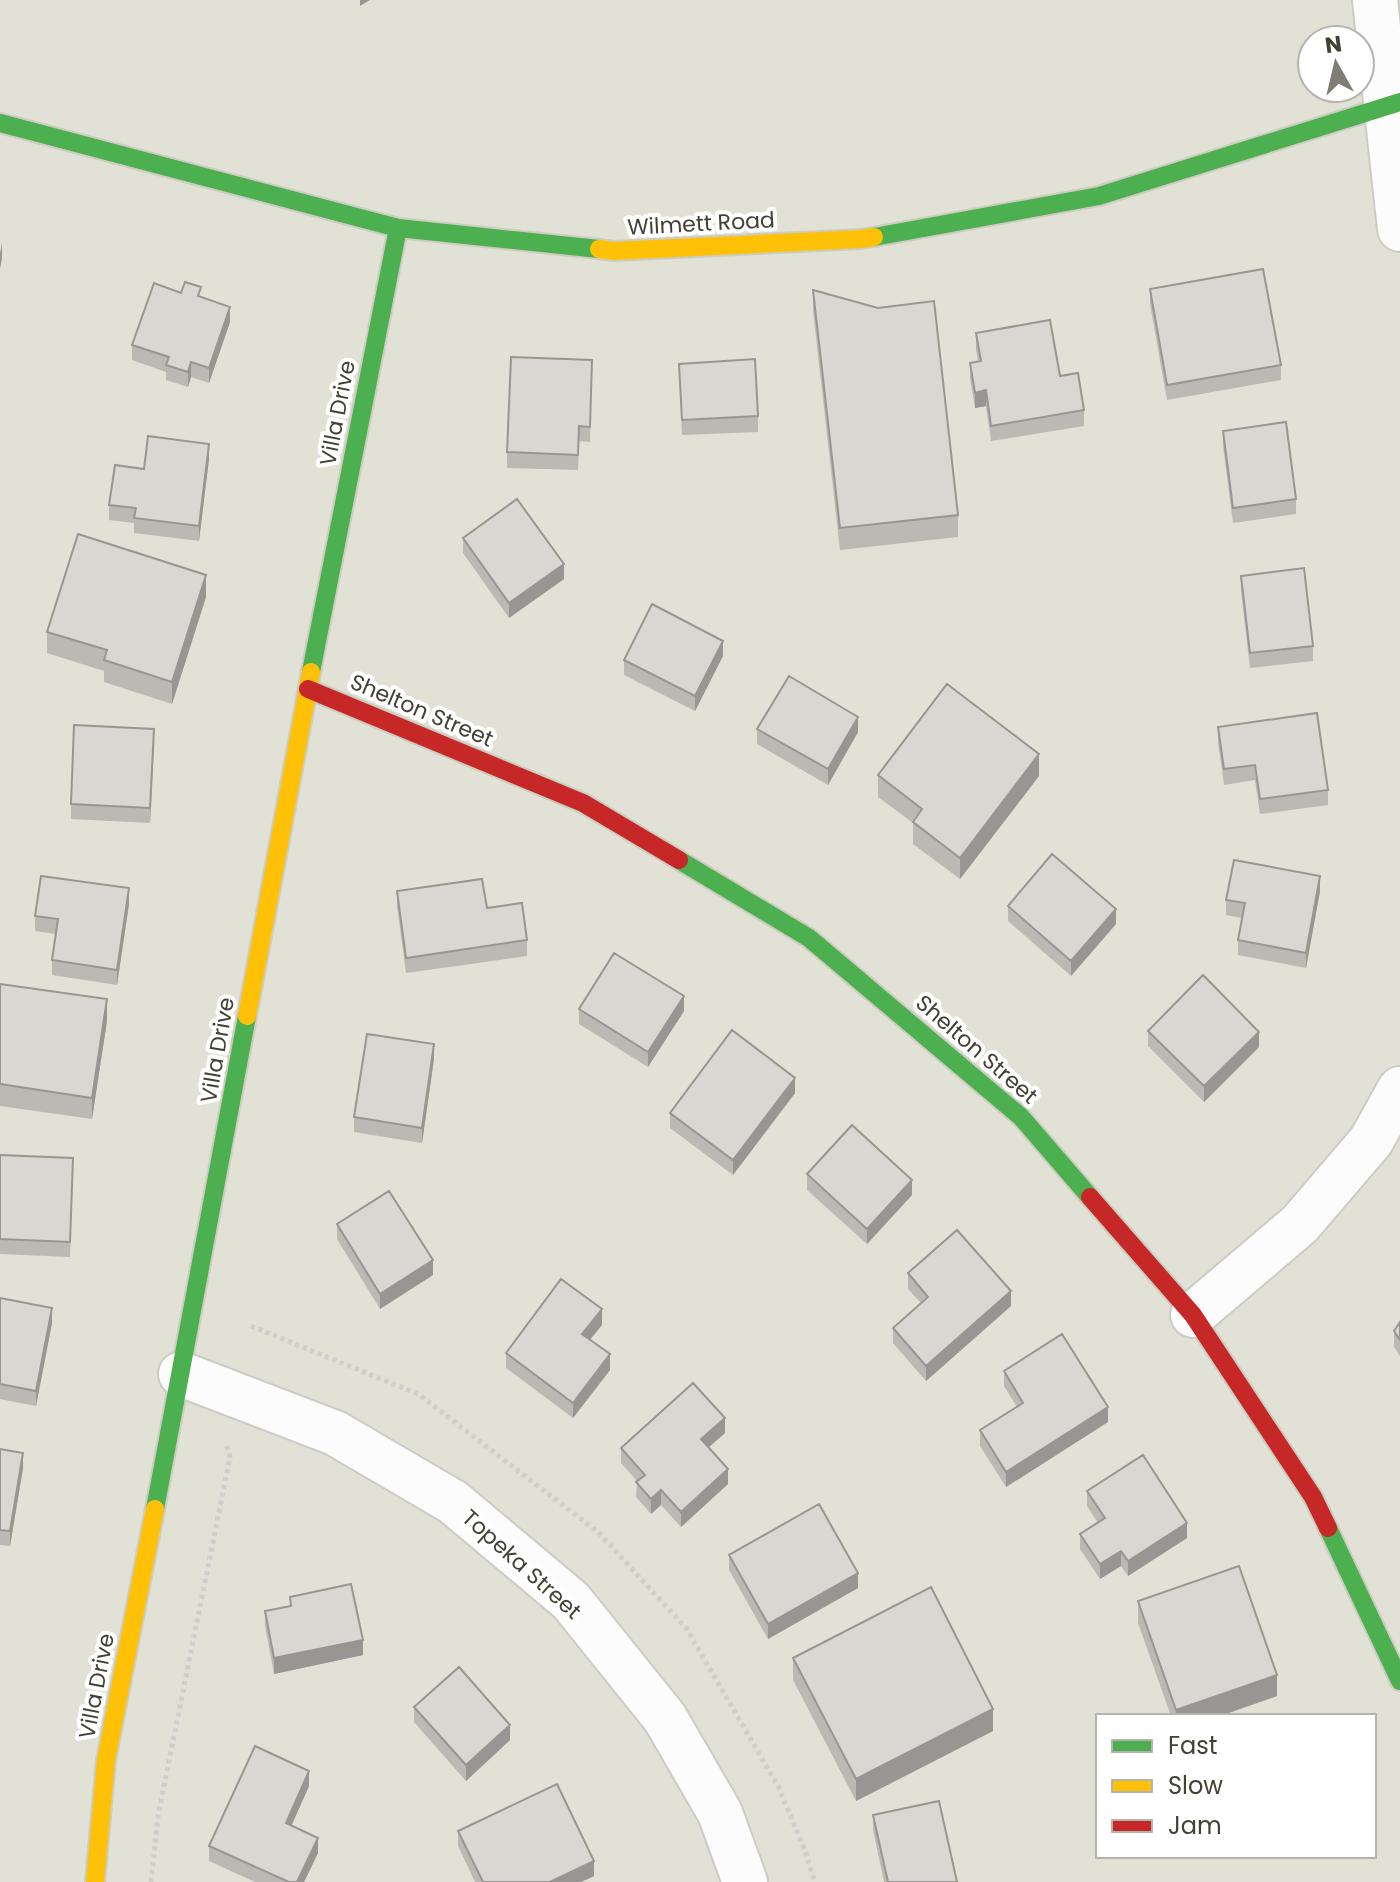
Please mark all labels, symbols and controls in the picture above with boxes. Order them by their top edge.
north arrow [1296,24,1376,104]
text: N [1323,28,1344,61]
street label: Wilmett Road [626,204,776,243]
street label: Villa Drive [312,358,363,469]
street label: Shelton Street [346,666,498,755]
street label: Shelton Street [909,988,1044,1111]
street label: Villa Drive [193,995,242,1105]
street label: Topeka Street [455,1502,588,1626]
street label: Villa Drive [71,1631,122,1742]
legend [1096,1714,1376,1858]
text: Fast [1168,1729,1218,1762]
text: Slow [1168,1769,1223,1802]
text: Jam [1168,1809,1222,1842]

